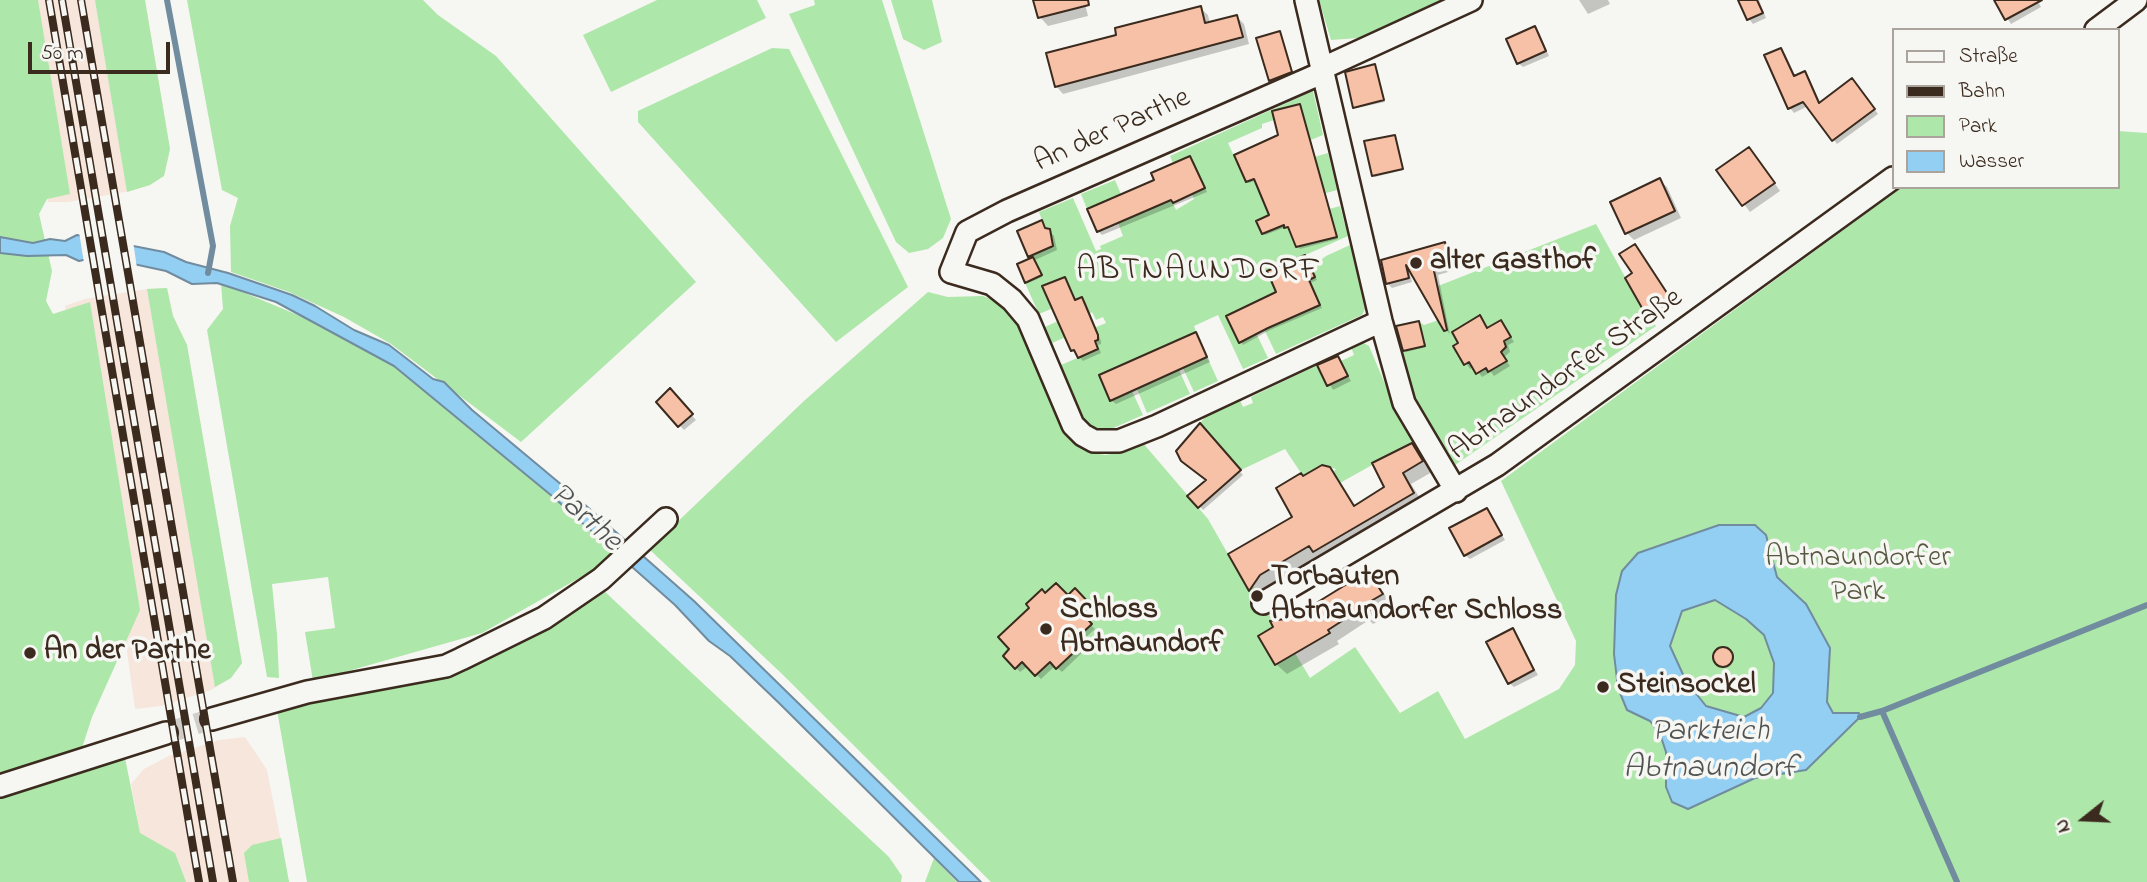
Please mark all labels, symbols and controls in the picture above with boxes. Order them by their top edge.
scale bar [32,28,173,72]
legend [1892,28,2119,189]
text: 50 m [41,39,84,69]
text: Straße [1959,42,2018,72]
text: Bahn [1959,77,2005,107]
street label: An der Parthe [1030,82,1196,182]
text: Park [1959,112,1997,142]
text: Wasser [1959,147,2024,177]
place label: alter Gasthof [1430,245,1596,281]
district label: ABTNAUNDORF [1078,254,1320,292]
marker: alter Gasthof [1408,255,1424,271]
street label: Abtnaundorfer Straße [1443,282,1691,470]
water label: Parthe [540,477,628,561]
park label: Abtnaundorfer Park [1765,542,1951,612]
place label: Torbauten Abtnaundorfer Schloss [1271,561,1562,632]
marker: Torbauten Abtnaundorfer Schloss [1249,588,1265,604]
place label: Schloss Abtnaundorf [1060,594,1223,664]
marker: Schloss Abtnaundorf [1038,621,1054,637]
place label: An der Parthe [44,635,211,671]
marker: An der Parthe [22,645,38,661]
place label: Steinsockel [1617,669,1756,705]
marker: Steinsockel [1595,679,1611,695]
water label: Parkteich Abtnaundorf [1623,715,1797,790]
north arrow [2049,784,2119,854]
text: N [2049,815,2078,836]

